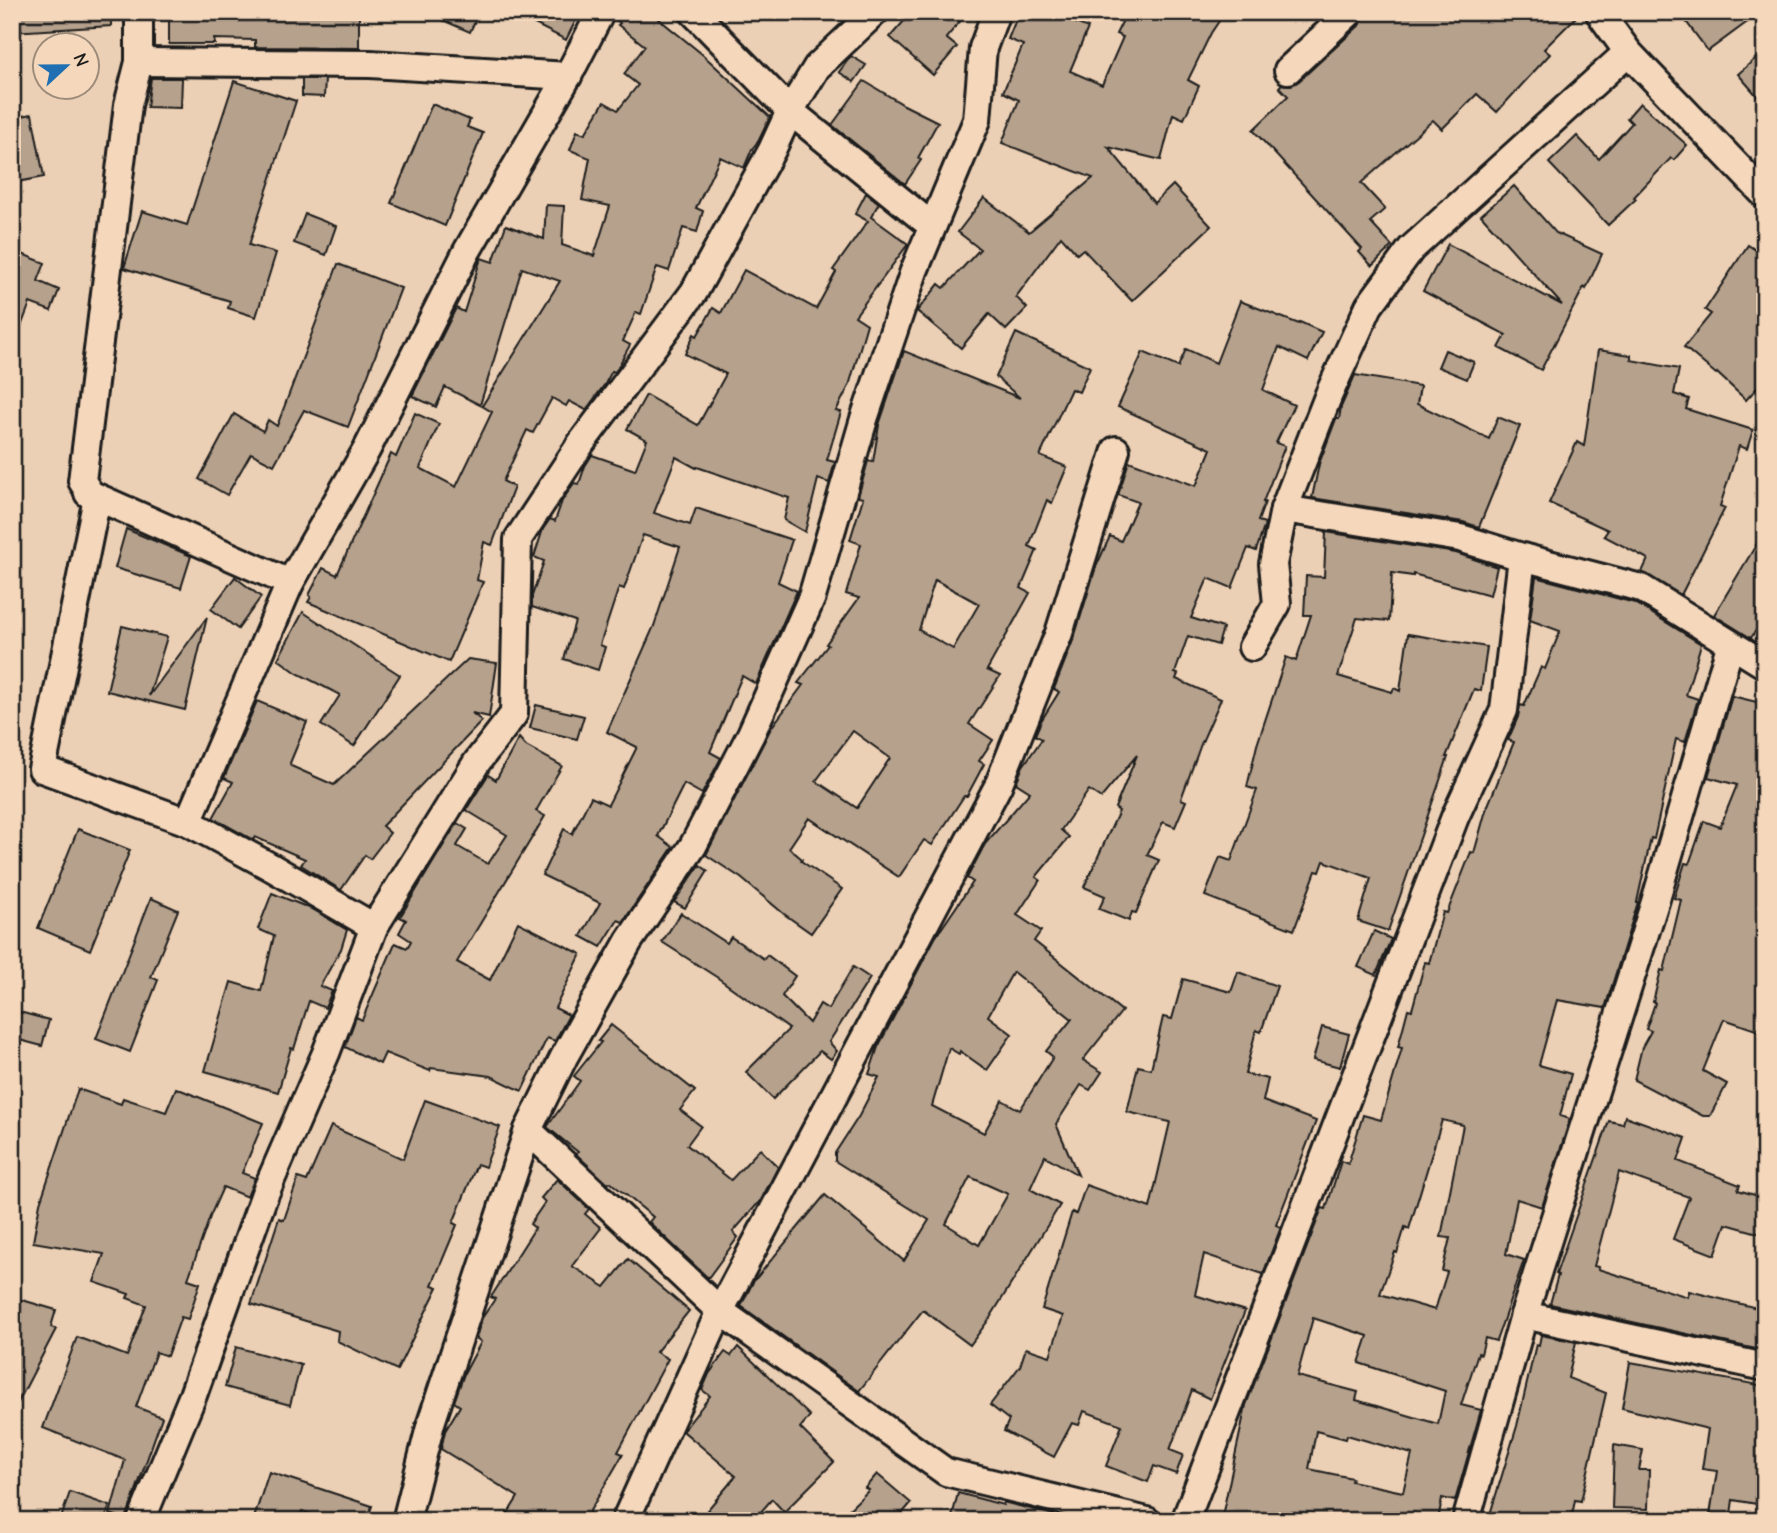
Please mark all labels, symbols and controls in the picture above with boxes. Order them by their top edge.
north arrow [32,32,102,102]
text: N [68,50,93,70]

